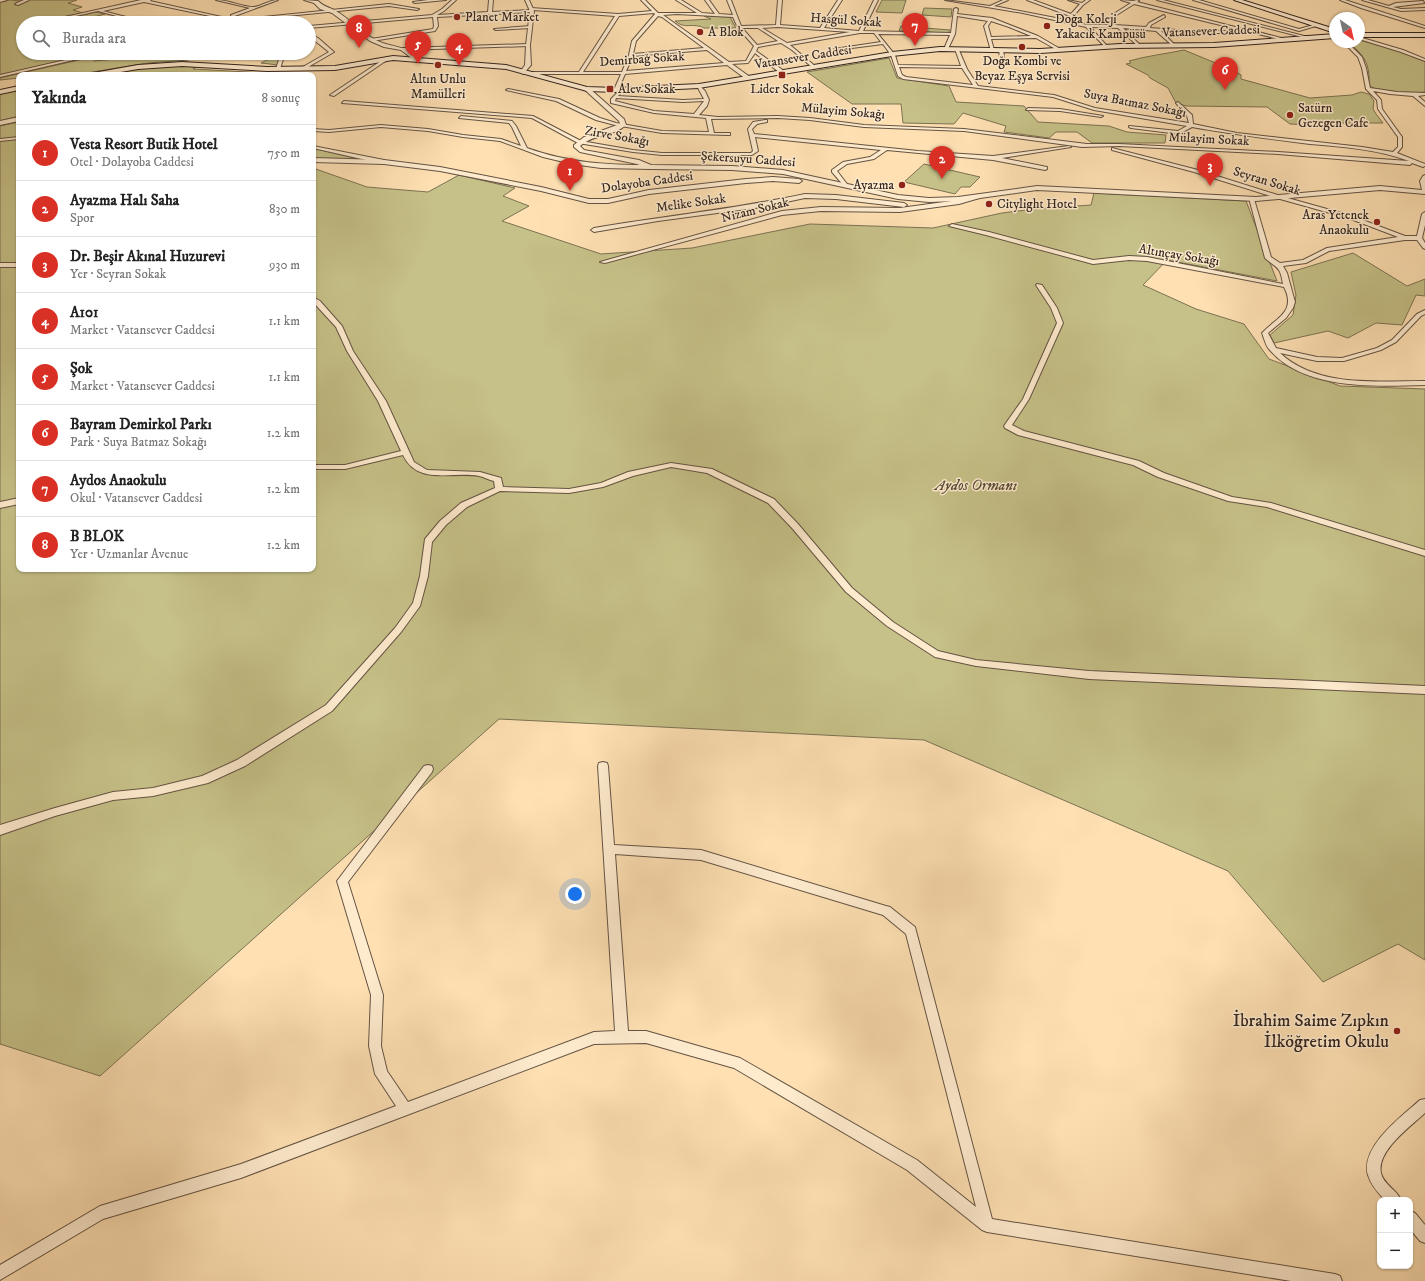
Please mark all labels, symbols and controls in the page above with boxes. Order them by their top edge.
place label: Planet Market [465,9,539,25]
street label: Hasgül Sokak [810,10,883,31]
place label: Doğa Koleji Yakacık Kampüsü [1055,11,1146,42]
marker: Planet Market [452,12,462,22]
north arrow [1329,12,1365,48]
pin: 7 [902,13,928,46]
pin: 8 [346,15,372,48]
search box [16,16,316,60]
marker: Doğa Koleji Yakacık Kampüsü [1042,21,1052,31]
street label: Vatansever Caddesi [1161,21,1260,41]
place label: A Blok [708,24,744,40]
icon: search [30,27,52,49]
marker: A Blok [695,27,705,37]
text: Burada ara [62,29,126,48]
pin: 5 [405,31,431,64]
pin: 4 [446,33,472,66]
street label: Vatansever Caddesi [752,41,853,73]
marker: Doğa Kombi ve Beyaz Eşya Servisi [1017,42,1027,52]
street label: Demirbağ Sokak [599,48,686,70]
place label: Doğa Kombi ve Beyaz Eşya Servisi [974,53,1070,84]
pin: 6 [1212,57,1238,90]
marker: Altın Unlu Mamülleri [433,60,443,70]
marker: Lider Sokak [777,70,787,80]
place label: Altın Unlu Mamülleri [410,71,466,102]
place label: Alev Sokak [618,81,676,97]
place label: Lider Sokak [750,81,814,97]
marker: Alev Sokak [605,84,615,94]
street label: Suya Batmaz Sokağı [1082,85,1188,121]
text: Yakında [32,87,86,109]
text: 8 sonuç [261,90,300,106]
street label: Mülayim Sokağı [800,99,886,123]
place label: Satürn Gezegen Cafe [1298,100,1368,131]
marker: Satürn Gezegen Cafe [1285,110,1295,120]
street label: Zirve Sokağı [583,122,651,150]
street label: Mülayim Sokak [1168,129,1250,149]
text: Vesta Resort Butik Hotel [70,135,218,154]
text: 1 [43,145,47,161]
text: 750 m [267,145,300,161]
pin: 2 [929,146,955,179]
street label: Şekersuyu Caddesi [700,148,796,170]
pin: 3 [1197,153,1223,186]
text: Otel · Dolayoba Caddesi [70,154,194,170]
pin: 1 [557,158,583,191]
street label: Seyran Sokak [1231,163,1303,199]
street label: Dolayoba Caddesi [600,168,694,196]
place label: Ayazma [853,177,894,193]
marker: Ayazma [897,180,907,190]
street label: Melike Sokak [655,190,727,216]
text: Ayazma Halı Saha [70,191,179,210]
street label: Nizam Sokak [719,194,791,226]
place label: Citylight Hotel [997,196,1077,212]
marker: Citylight Hotel [984,199,994,209]
text: 2 [42,201,48,217]
text: 830 m [269,201,300,217]
place label: Aras Yetenek Anaokulu [1302,207,1370,238]
text: Spor [70,210,94,226]
marker: Aras Yetenek Anaokulu [1372,217,1382,227]
street label: Altınçay Sokağı [1138,241,1220,269]
text: Dr. Beşir Akınal Huzurevi [70,247,225,266]
text: 3 [43,257,47,273]
text: 930 m [269,257,300,273]
text: Yer · Seyran Sokak [70,266,166,282]
text: A101 [70,303,99,322]
text: 4 [41,313,49,329]
text: 1.1 km [268,313,300,329]
text: Market · Vatansever Caddesi [70,322,215,338]
text: Şok [70,359,93,378]
text: 5 [42,369,48,385]
text: 1.1 km [268,369,300,385]
text: Market · Vatansever Caddesi [70,378,215,394]
text: Bayram Demirkol Parkı [70,415,212,434]
text: 6 [42,425,48,441]
text: 1.2 km [267,425,300,441]
text: Park · Suya Batmaz Sokağı [70,434,207,450]
text: Aydos Anaokulu [70,471,167,490]
park label: Aydos Ormanı [933,476,1017,495]
text: 7 [42,481,48,497]
text: 1.2 km [267,481,300,497]
text: Okul · Vatansever Caddesi [70,490,202,506]
text: B BLOK [70,527,124,546]
text: 8 [42,537,48,553]
text: 1.2 km [267,537,300,553]
text: Yer · Uzmanlar Avenue [70,546,188,562]
your location [565,884,585,904]
place label: İbrahim Saime Zıpkın İlköğretim Okulu [1233,1009,1390,1053]
marker: İbrahim Saime Zıpkın İlköğretim Okulu [1392,1026,1402,1036]
map controls [1377,1197,1413,1269]
button: + [1377,1197,1413,1233]
button: − [1377,1233,1413,1269]

